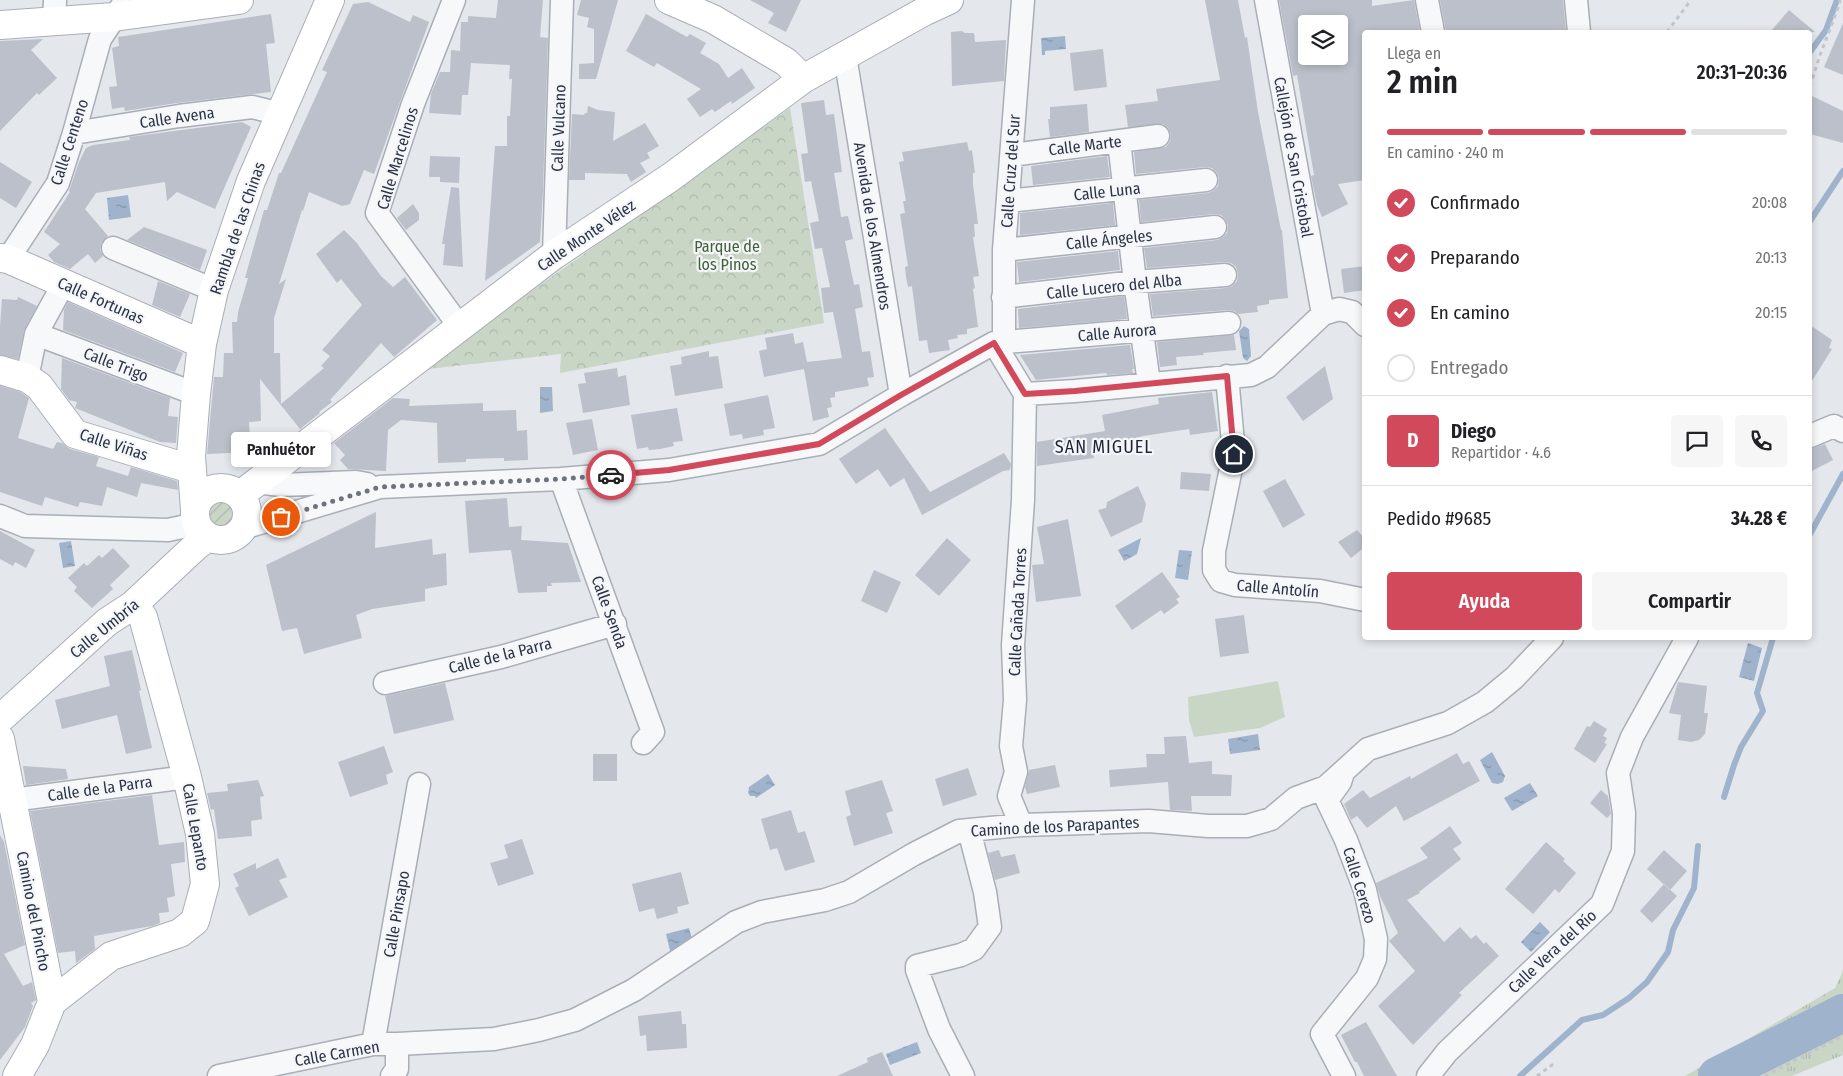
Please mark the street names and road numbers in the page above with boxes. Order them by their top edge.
street label: Callejón de San Cristobal [1270,75,1317,239]
street label: Calle Vulcano [547,84,570,172]
street label: Calle Centeno [47,97,92,188]
street label: Calle Avena [138,103,216,132]
street label: Calle Marcelinos [373,104,422,212]
street label: Calle Cruz del Sur [997,113,1024,229]
street label: Calle Marte [1047,132,1123,159]
street label: Avenida de los Almendros [850,141,895,312]
street label: Rambla de las Chinas [206,159,269,297]
street label: Calle Luna [1073,179,1142,204]
street label: Calle Monte Vélez [534,196,639,275]
street label: Calle Ángeles [1065,226,1153,253]
street label: Calle Lucero del Alba [1045,270,1183,303]
street label: Calle Fortunas [55,273,147,328]
street label: Calle Aurora [1077,320,1157,345]
street label: Calle Trigo [81,343,151,386]
street label: Calle Viñas [77,424,151,465]
street label: Calle Cañada Torres [1005,547,1030,677]
street label: Calle Senda [588,573,632,651]
street label: Calle Antolín [1236,575,1320,602]
street label: Calle Umbría [66,595,143,662]
street label: Calle de la Parra [447,633,554,677]
street label: Calle de la Parra [46,772,154,805]
street label: Calle Lepanto [178,782,213,872]
street label: Camino de los Parapantes [970,813,1140,840]
street label: Calle Cerezo [1339,845,1380,926]
street label: Camino del Pincho [13,850,54,973]
street label: Calle Pinsapo [379,869,413,959]
street label: Calle Vera del Río [1504,906,1600,997]
street label: Calle Carmen [293,1037,381,1070]

